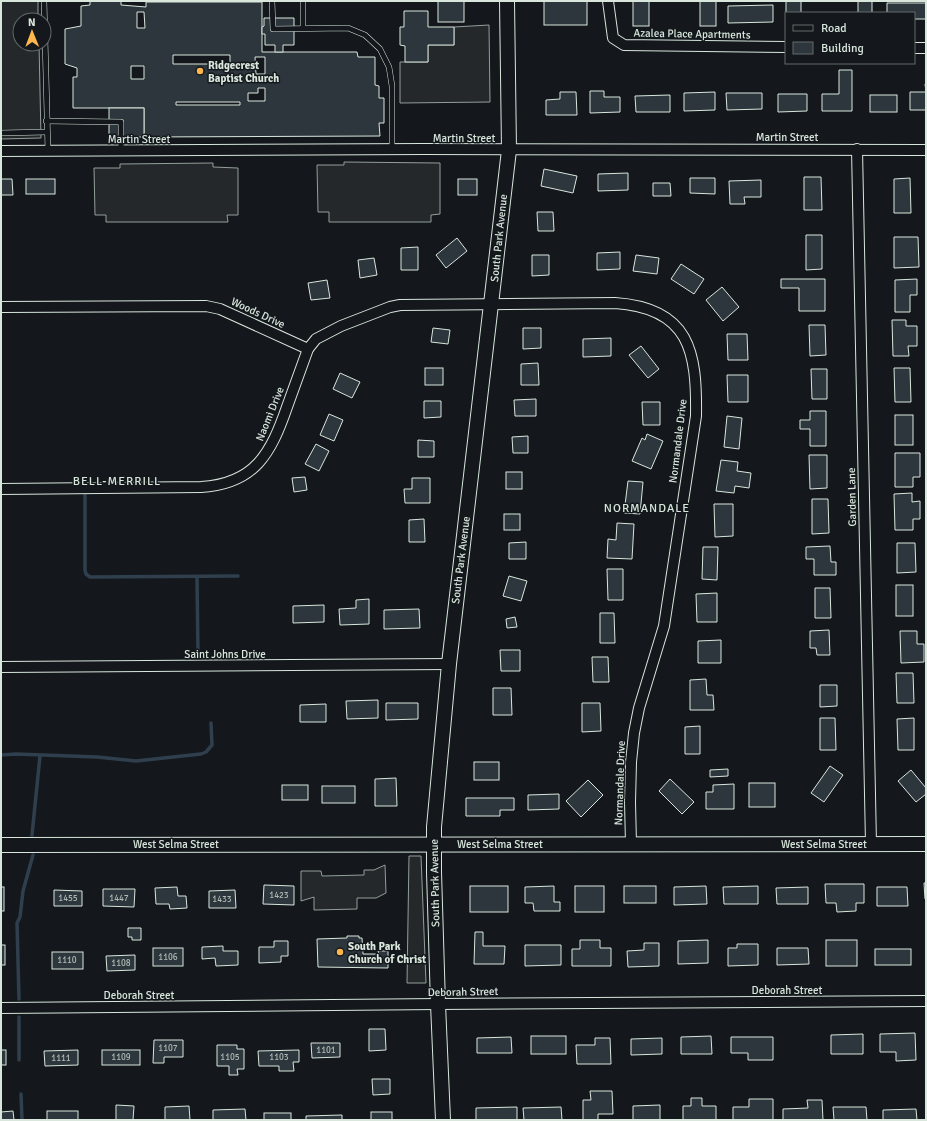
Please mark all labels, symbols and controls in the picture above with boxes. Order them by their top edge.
north arrow [12,12,52,52]
legend [785,12,915,64]
text: N [28,16,36,29]
text: Road [821,21,847,36]
street label: Azalea Place Apartments [633,26,751,42]
text: Building [821,41,864,56]
place label: Ridgecrest Baptist Church [208,59,279,85]
marker: Ridgecrest Baptist Church [195,66,205,76]
street label: Martin Street [756,131,819,144]
street label: Martin Street [433,132,496,145]
street label: Martin Street [108,133,171,146]
street label: South Park Avenue [488,194,510,282]
street label: Woods Drive [229,295,287,331]
street label: Naomi Drive [253,385,287,443]
street label: Normandale Drive [666,398,690,484]
street label: Garden Lane [845,467,859,527]
district label: BELL-MERRILL [73,474,161,489]
district label: NORMANDALE [604,501,690,516]
street label: South Park Avenue [449,515,473,605]
street label: Saint Johns Drive [184,648,266,661]
street label: Normandale Drive [612,740,628,826]
street label: West Selma Street [133,838,219,851]
street label: West Selma Street [457,838,543,851]
street label: West Selma Street [781,838,867,851]
street label: South Park Avenue [428,839,442,927]
house number: 1423 [269,890,289,901]
house number: 1455 [58,893,78,904]
house number: 1447 [109,893,129,904]
house number: 1433 [212,894,232,905]
place label: South Park Church of Christ [348,940,426,966]
marker: South Park Church of Christ [335,947,345,957]
house number: 1106 [158,952,178,963]
house number: 1110 [57,955,77,966]
house number: 1108 [111,958,131,969]
street label: Deborah Street [752,984,823,997]
street label: Deborah Street [428,985,499,999]
street label: Deborah Street [104,989,175,1002]
house number: 1107 [158,1043,178,1054]
house number: 1101 [316,1045,336,1056]
house number: 1109 [111,1052,131,1063]
house number: 1105 [220,1052,240,1063]
house number: 1103 [269,1052,289,1063]
house number: 1111 [51,1053,71,1064]

